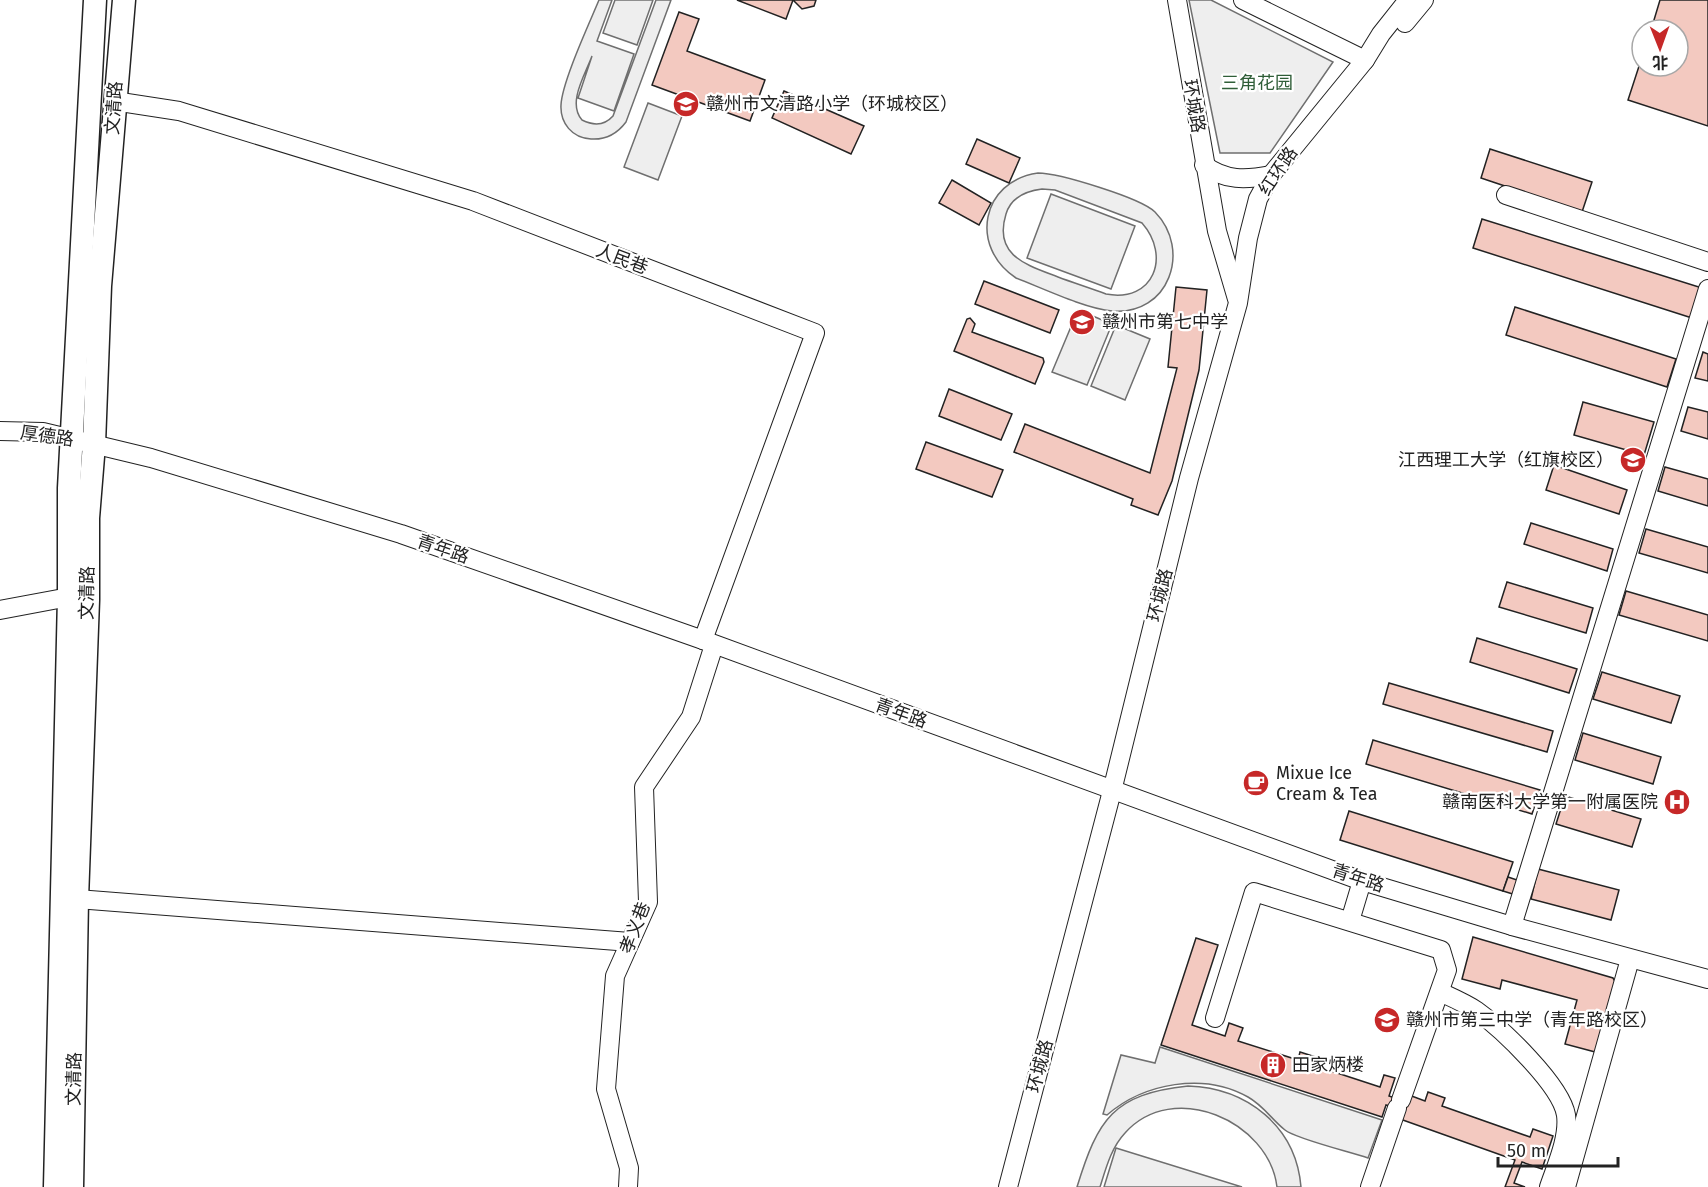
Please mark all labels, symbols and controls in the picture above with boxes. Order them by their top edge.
north arrow [1630,18,1690,78]
text: 北 [1652,53,1668,72]
park label: 三角花园 [1221,72,1293,94]
street label: 环城路 [1178,78,1210,134]
street label: 文清路 [101,80,127,136]
school or university icon: 赣州市文清路小学（环城校区） [671,89,701,119]
place label: 赣州市文清路小学（环城校区） [706,93,958,115]
street label: 红环路 [1254,142,1302,200]
street label: 人民巷 [593,239,651,279]
school or university icon: 赣州市第七中学 [1067,307,1097,337]
place label: 赣州市第七中学 [1102,311,1228,333]
street label: 厚德路 [19,421,75,451]
school or university icon: 江西理工大学（红旗校区） [1618,445,1648,475]
place label: 江西理工大学（红旗校区） [1398,449,1614,471]
street label: 青年路 [414,530,472,568]
street label: 文清路 [76,566,98,620]
street label: 环城路 [1143,566,1177,624]
street label: 青年路 [872,693,930,733]
place label: Mixue Ice Cream & Tea [1276,762,1377,805]
cafe icon: Mixue Ice Cream & Tea [1241,768,1271,798]
hospital icon: 赣南医科大学第一附属医院 [1662,787,1692,817]
place label: 赣南医科大学第一附属医院 [1442,791,1658,813]
street label: 青年路 [1329,859,1387,897]
street label: 孝义巷 [615,899,655,957]
school or university icon: 赣州市第三中学（青年路校区） [1372,1005,1402,1035]
place label: 赣州市第三中学（青年路校区） [1406,1009,1658,1031]
street label: 环城路 [1022,1037,1058,1095]
building icon: 田家炳楼 [1258,1050,1288,1080]
street label: 文清路 [63,1052,85,1106]
place label: 田家炳楼 [1292,1054,1364,1076]
scale bar [1498,1130,1618,1168]
text: 50 m [1507,1140,1546,1162]

